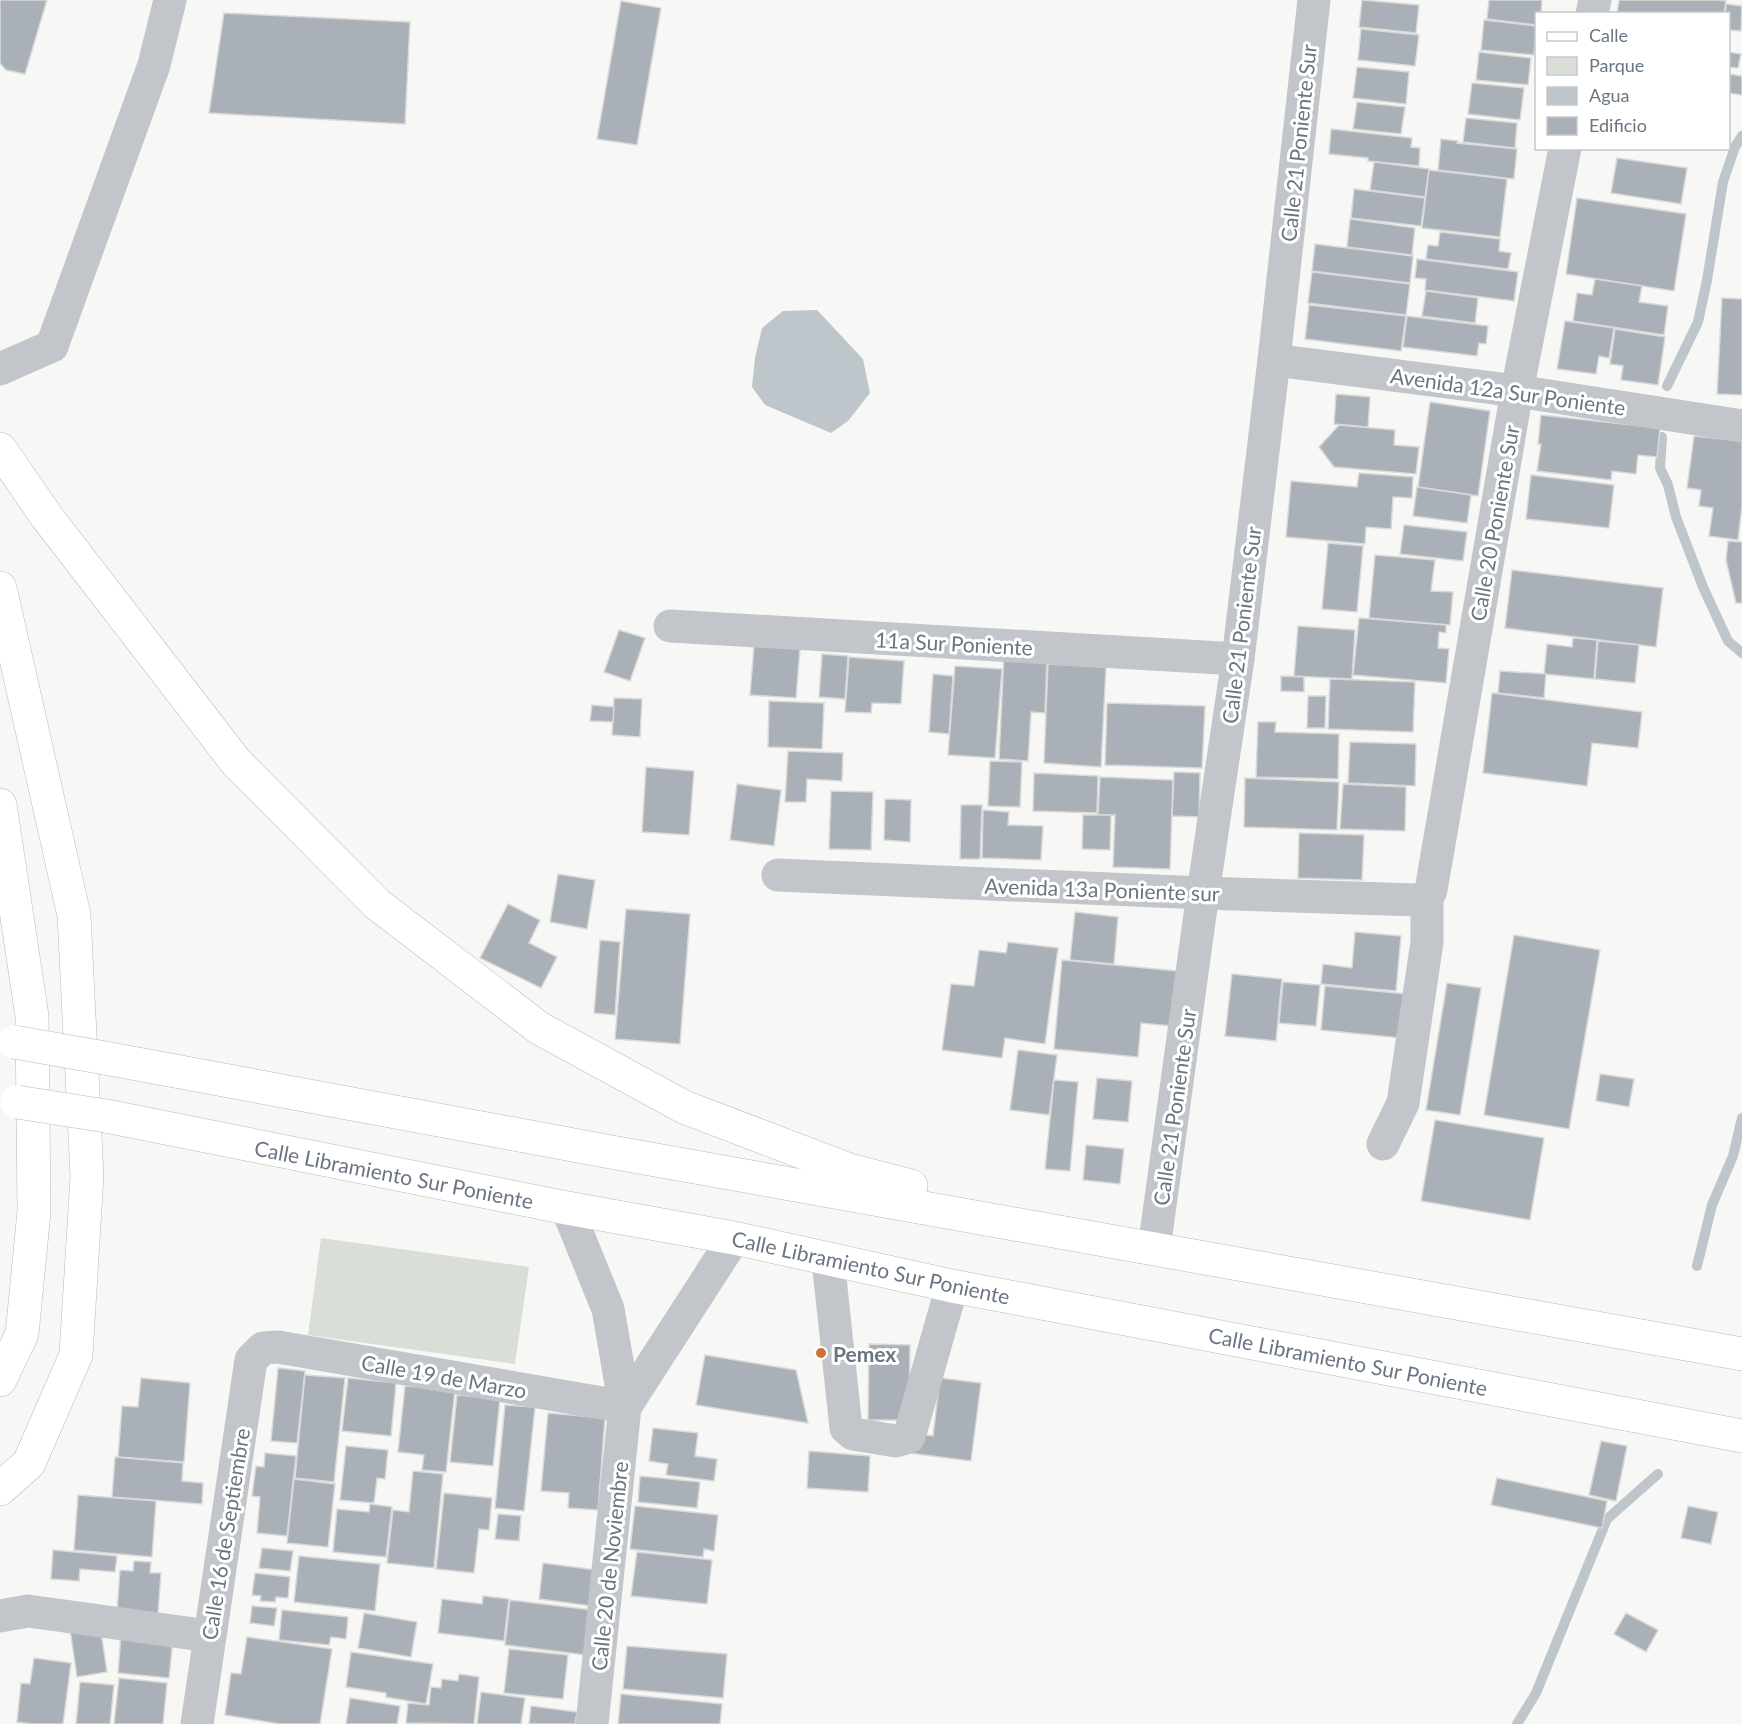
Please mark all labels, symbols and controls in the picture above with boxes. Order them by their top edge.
legend [1535,12,1730,150]
text: Calle [1589,24,1628,46]
street label: Calle 21 Poniente Sur [1275,43,1321,243]
text: Parque [1589,54,1644,76]
text: Agua [1589,84,1630,106]
text: Edificio [1589,114,1647,136]
street label: Avenida 12a Sur Poniente [1389,362,1627,420]
street label: Calle 20 Poniente Sur [1464,423,1524,623]
street label: Calle 21 Poniente Sur [1217,525,1266,725]
street label: 11a Sur Poniente [875,626,1033,660]
street label: Avenida 13a Poniente sur [984,872,1220,906]
street label: Calle 21 Poniente Sur [1148,1007,1200,1207]
street label: Calle Libramiento Sur Poniente [252,1135,536,1213]
street label: Calle Libramiento Sur Poniente [730,1225,1012,1309]
street label: Calle Libramiento Sur Poniente [1206,1322,1490,1400]
place label: Pemex [833,1341,896,1366]
marker: Pemex [814,1346,828,1360]
street label: Calle 19 de Marzo [359,1349,529,1403]
street label: Calle 16 de Septiembre [196,1426,254,1642]
street label: Calle 20 de Noviembre [586,1460,632,1672]

